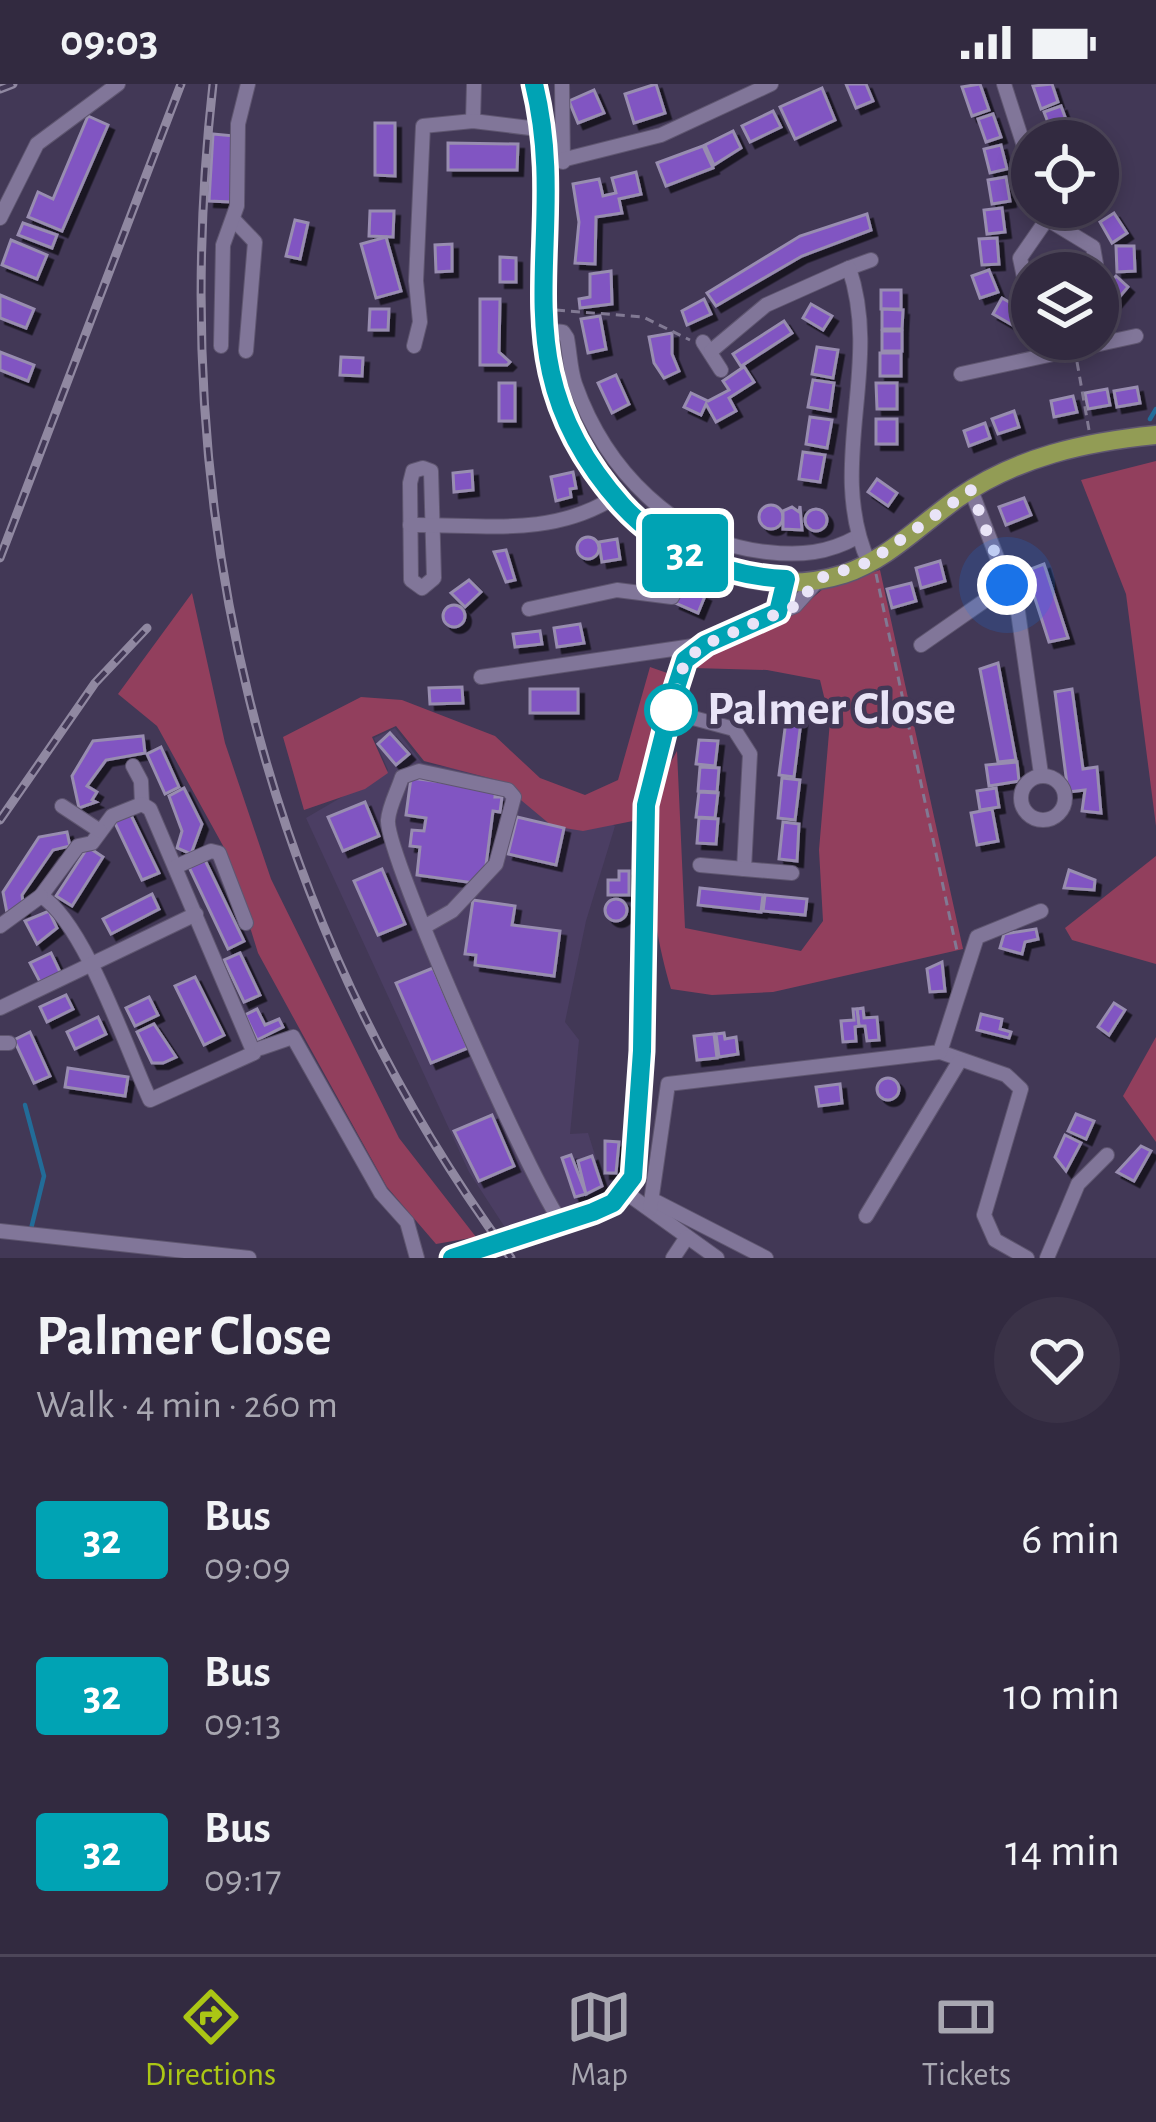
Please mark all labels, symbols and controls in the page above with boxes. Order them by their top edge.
text: 09:03 [60,19,158,64]
map controls [1011,120,1119,360]
button: locate [1011,120,1119,228]
button: layers [1011,252,1119,360]
line badge: 32 [631,514,739,592]
text: 32 [666,532,704,574]
your location [977,555,1037,615]
marker: Palmer Close [646,685,696,735]
place label: Palmer Close [707,686,956,734]
button: heart [994,1297,1120,1423]
text: Palmer Close [36,1308,332,1365]
text: Walk · 4 min · 260 m [36,1386,338,1425]
text: Bus [204,1494,271,1539]
text: 6 min [1021,1517,1120,1562]
text: 32 [83,1519,121,1561]
text: 09:09 [204,1548,291,1587]
text: Bus [204,1650,271,1695]
text: 10 min [1003,1673,1120,1718]
text: 32 [83,1675,121,1717]
text: 09:13 [204,1704,281,1743]
text: Bus [204,1806,271,1851]
text: 14 min [1005,1829,1120,1874]
text: 32 [83,1831,121,1873]
text: 09:17 [204,1860,282,1899]
tab: Directions [145,1984,276,2096]
tab: Map [566,1984,632,2096]
tab: Tickets [922,1984,1011,2096]

